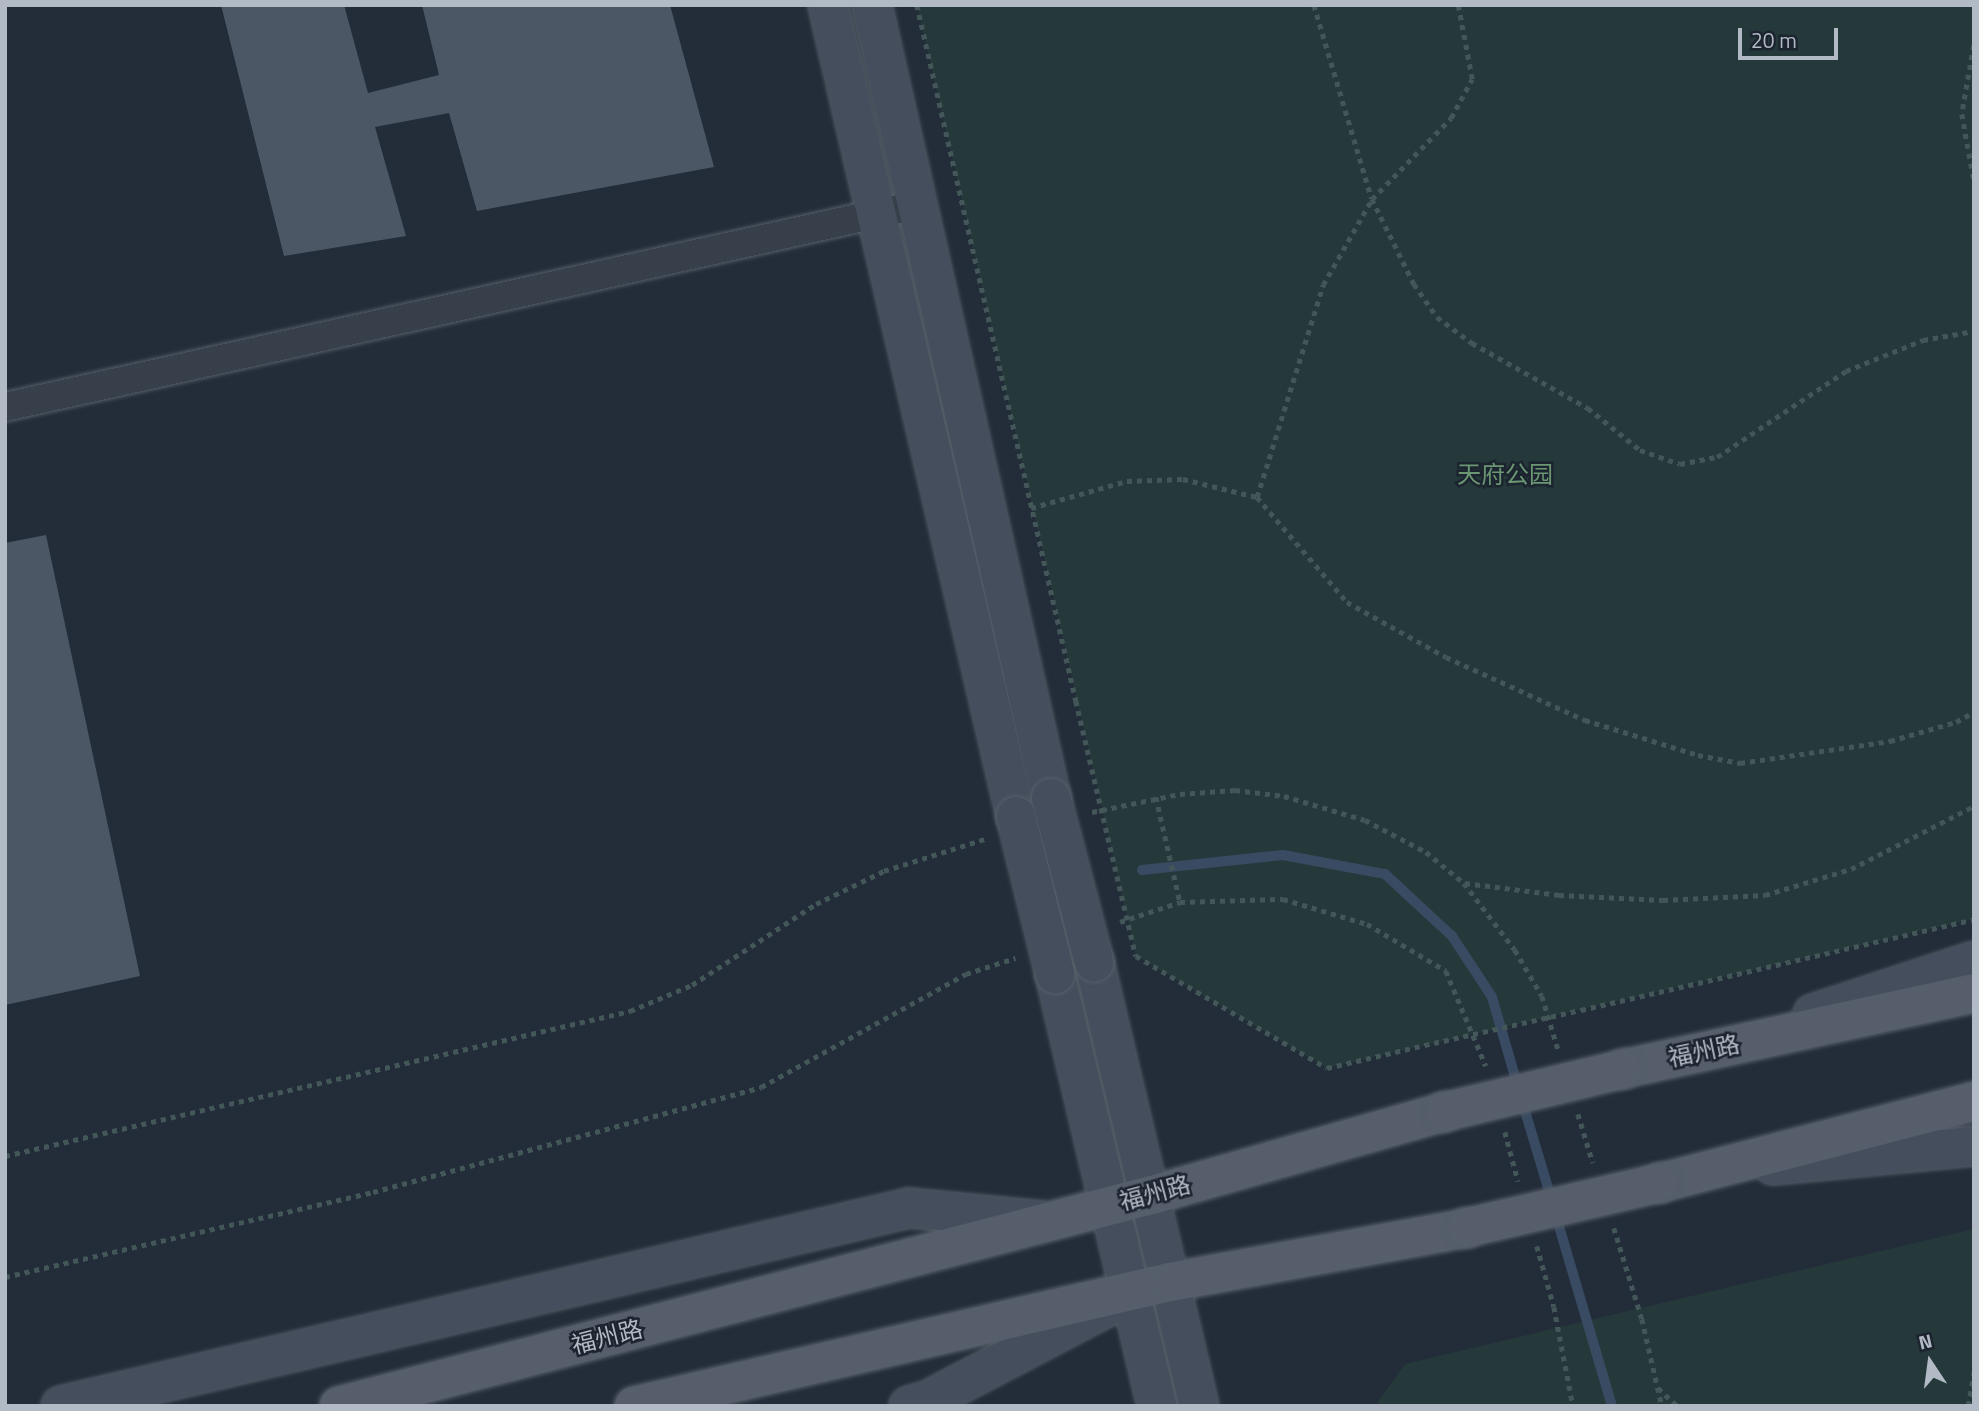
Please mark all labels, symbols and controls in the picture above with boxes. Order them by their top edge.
scale bar [1741,14,1841,58]
text: 20 m [1751,24,1797,56]
park label: 天府公园 [1457,461,1553,489]
street label: 福州路 [1666,1029,1742,1073]
street label: 福州路 [1116,1170,1194,1216]
street label: 福州路 [569,1314,645,1360]
text: N [1915,1325,1935,1357]
north arrow [1895,1327,1965,1397]

